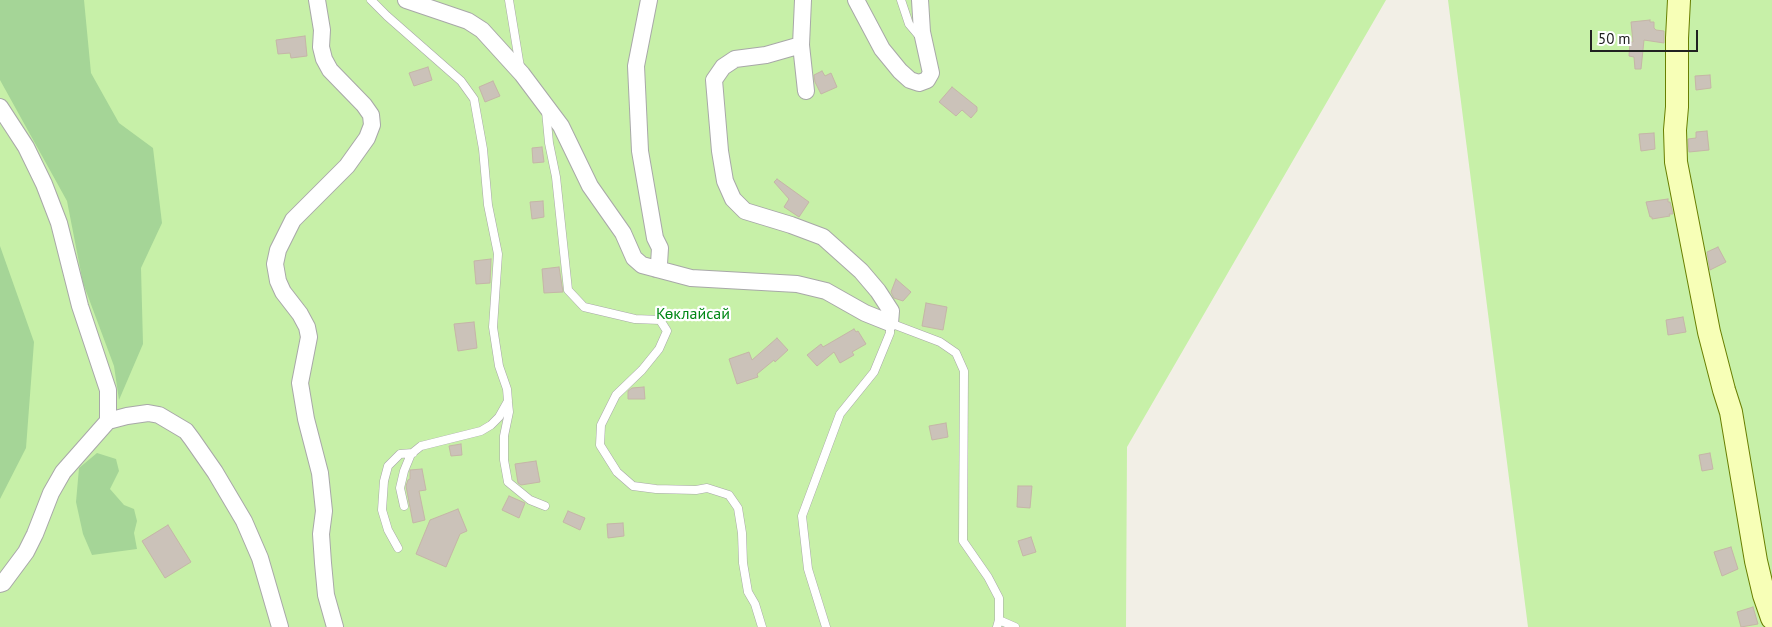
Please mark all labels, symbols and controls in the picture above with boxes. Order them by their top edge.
scale bar [1592,20,1700,52]
text: 50 m [1598,29,1631,48]
park label: Көклайсай [656,304,730,324]

